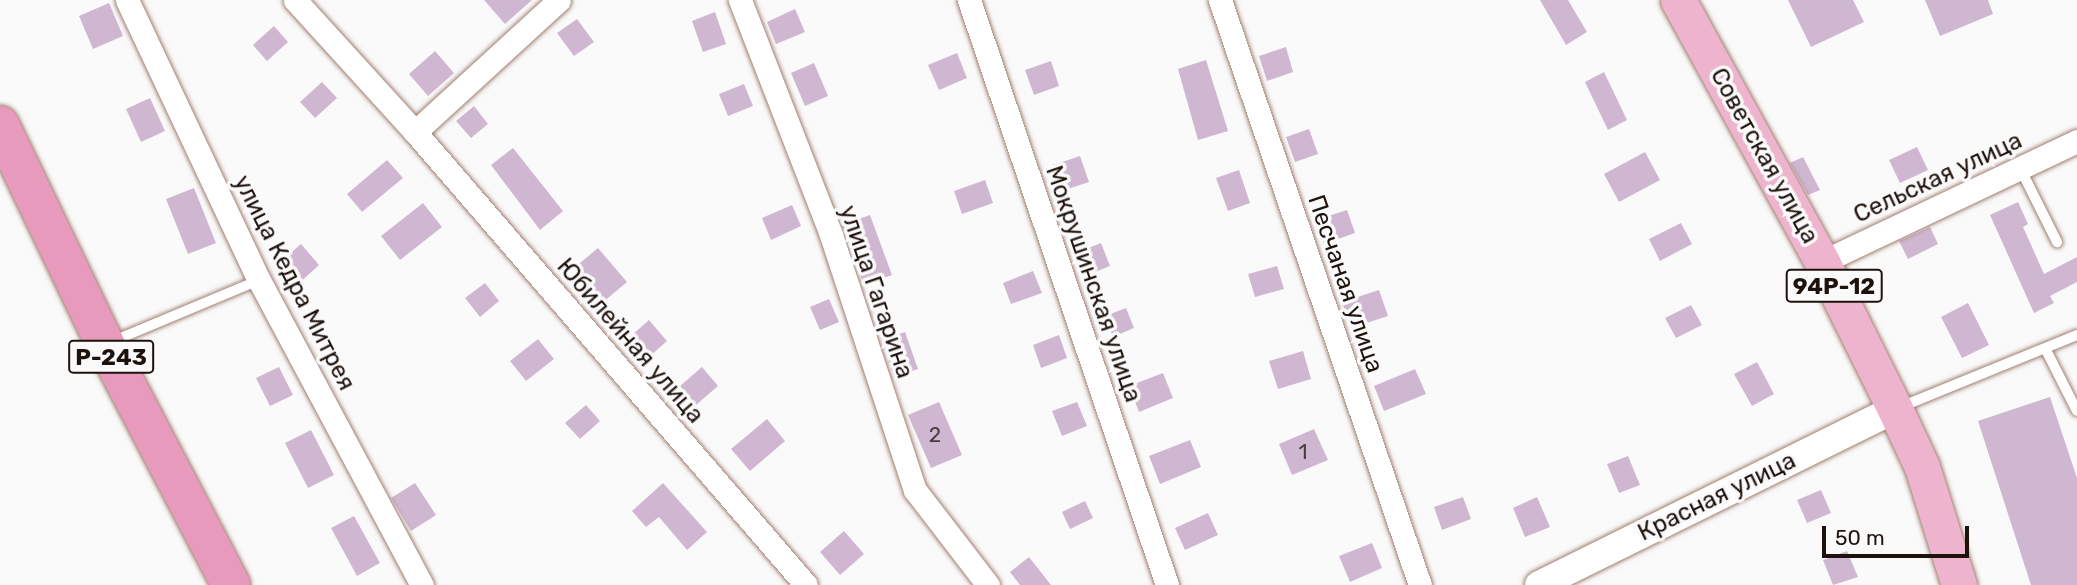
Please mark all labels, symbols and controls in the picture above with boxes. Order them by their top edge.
street label: Советская улица [1704,63,1824,249]
street label: Сельская улица [1849,126,2027,230]
street label: Мокрушинская улица [1039,162,1147,406]
street label: улица Кедра Митрея [227,171,361,395]
street label: Песчаная улица [1301,191,1389,377]
street label: улица Гагарина [833,202,919,382]
street label: Юбилейная улица [551,253,709,429]
road number: 94Р-12 [1785,266,1883,306]
road number: Р-243 [67,338,155,376]
house number: 2 [929,422,941,448]
house number: 1 [1299,439,1307,465]
street label: Красная улица [1633,446,1801,548]
scale bar [1825,512,1972,556]
text: 50 m [1835,525,1885,550]

